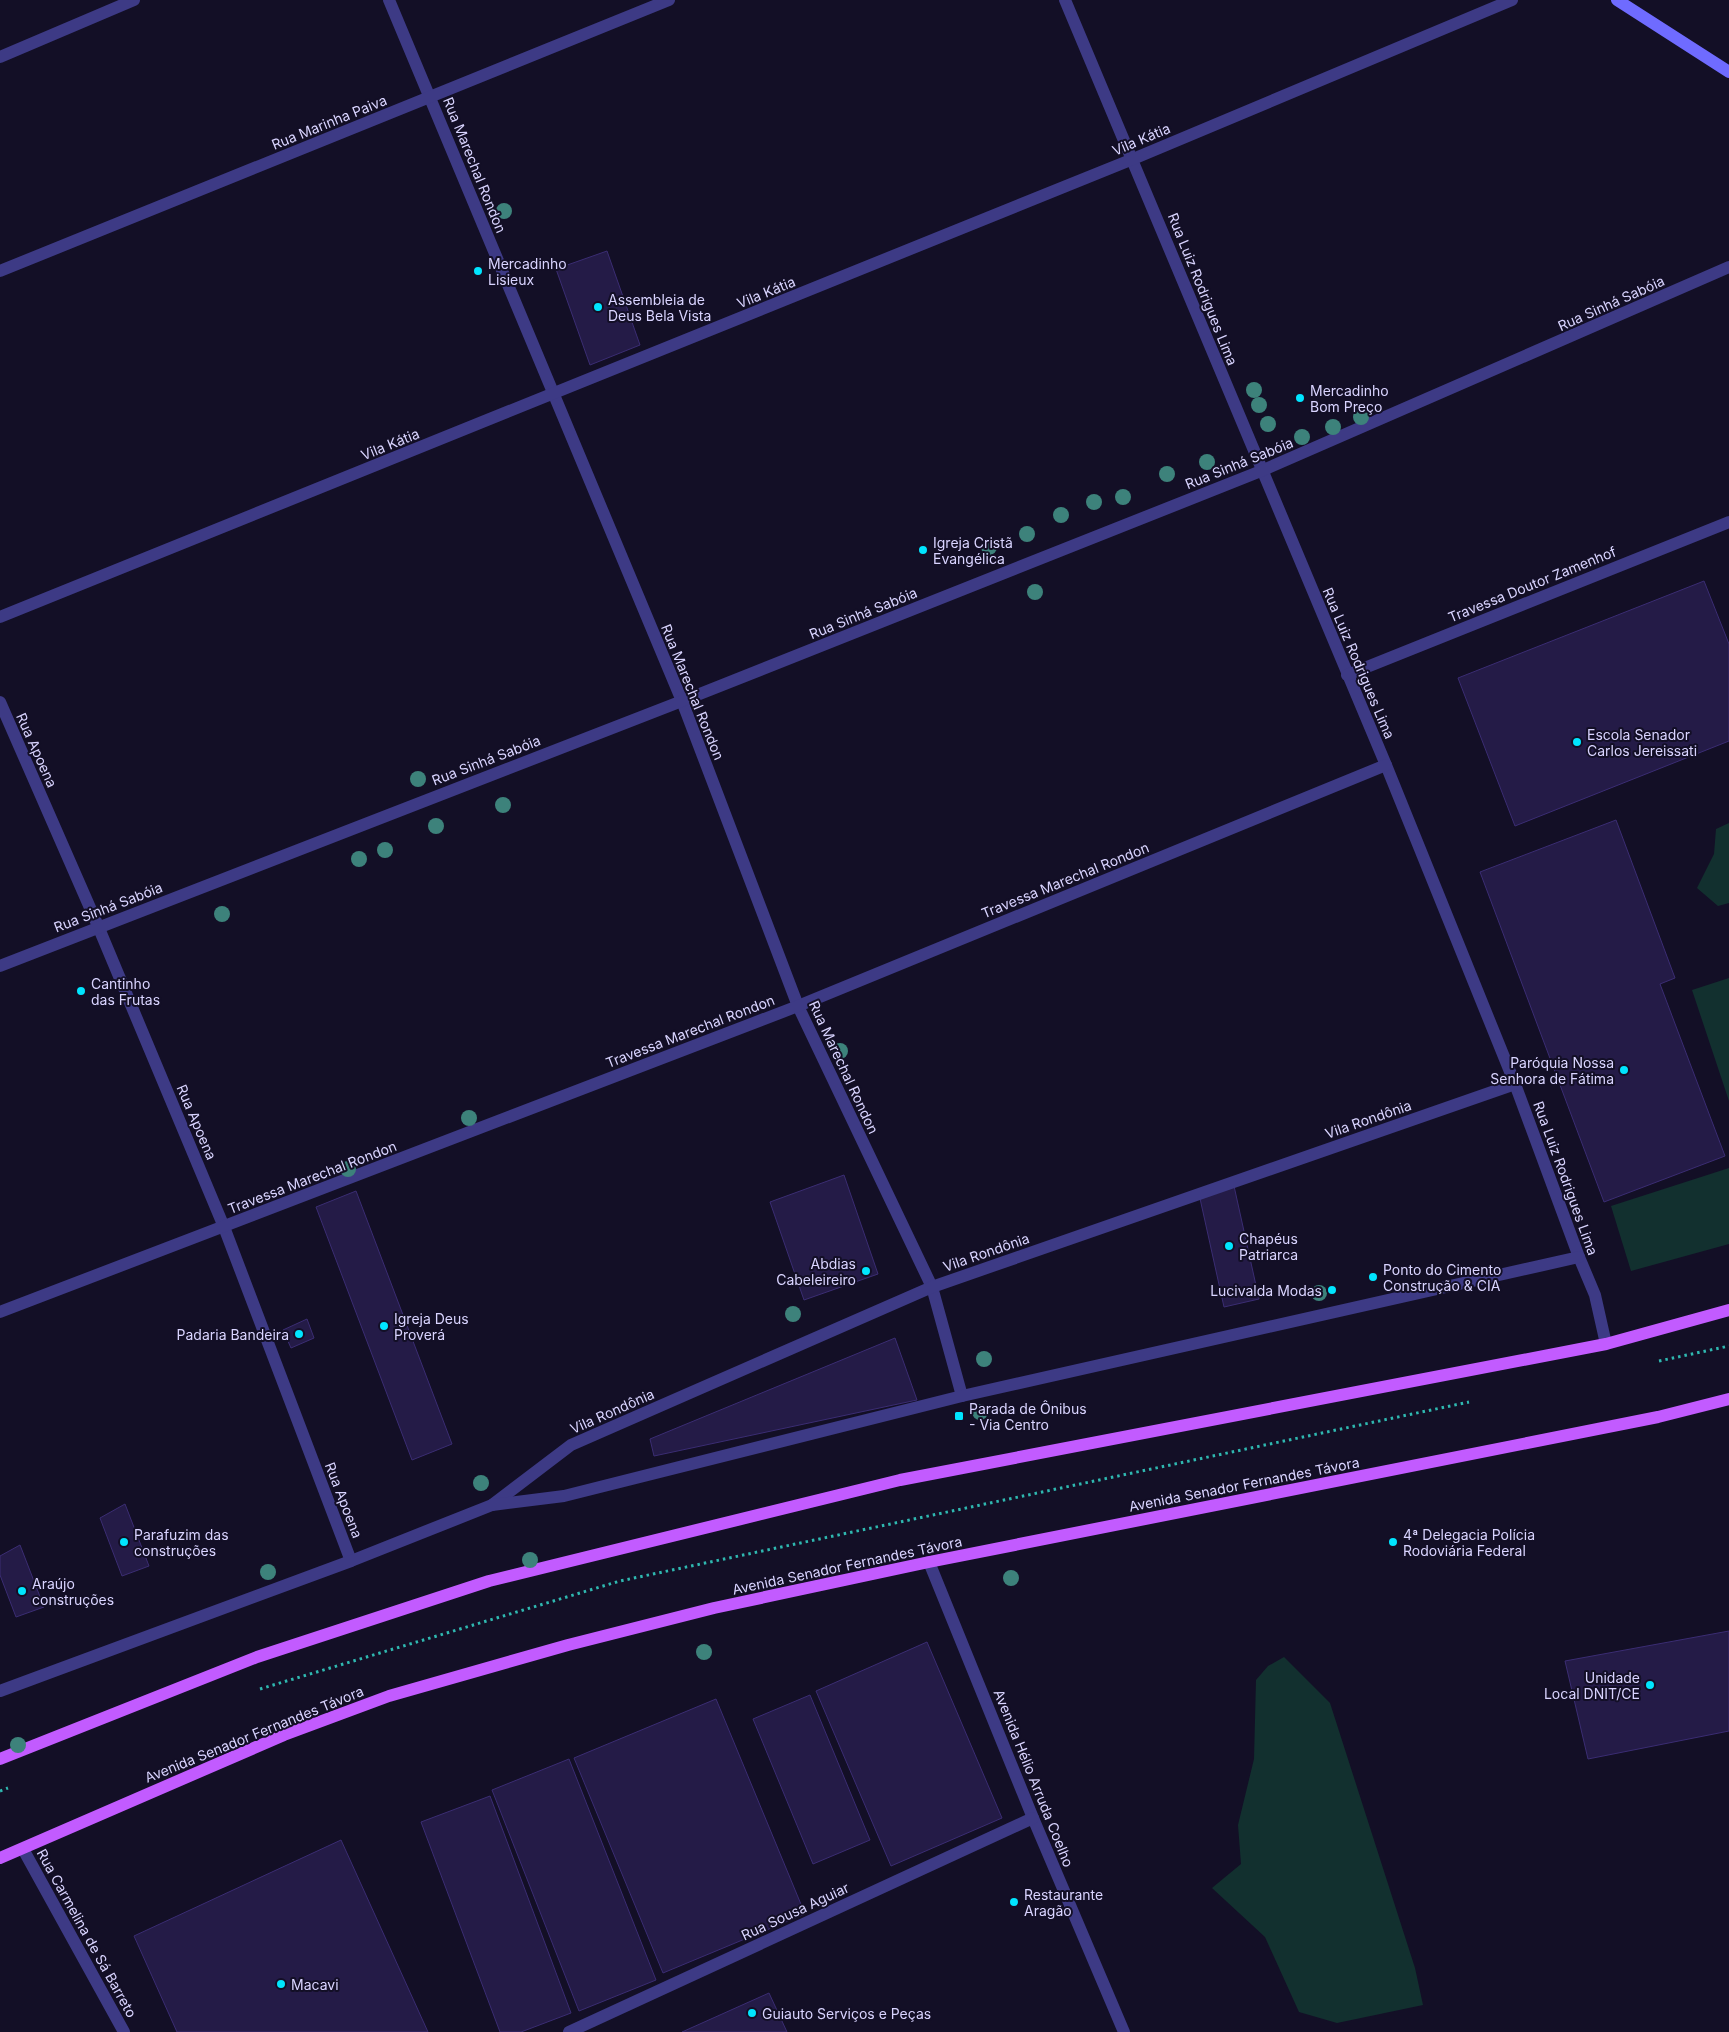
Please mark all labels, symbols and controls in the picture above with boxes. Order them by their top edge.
street label: Rua Marinha Paiva [269,91,389,153]
street label: Rua Marechal Rondon [440,95,510,235]
street label: Vila Kátia [1109,119,1173,159]
street label: Rua Luiz Rodrigues Lima [1165,210,1241,368]
place label: Mercadinho Lisieux [488,255,567,288]
marker: Mercadinho Lisieux [472,265,484,277]
street label: Rua Sinhá Sabóia [1555,272,1667,334]
street label: Vila Kátia [734,273,798,311]
place label: Assembleia de Deus Bela Vista [608,291,711,324]
marker: Assembleia de Deus Bela Vista [592,301,604,313]
place label: Mercadinho Bom Preço [1310,382,1389,415]
marker: Mercadinho Bom Preço [1294,392,1306,404]
street label: Vila Kátia [358,425,422,463]
street label: Rua Sinhá Sabóia [1183,434,1295,492]
place label: Igreja Cristã Evangélica [933,534,1013,567]
street label: Travessa Doutor Zamenhof [1446,542,1618,626]
marker: Igreja Cristã Evangélica [917,544,929,556]
street label: Rua Sinhá Sabóia [807,584,919,642]
street label: Rua Luiz Rodrigues Lima [1319,585,1399,741]
street label: Rua Marechal Rondon [658,622,728,762]
street label: Rua Apoena [13,710,61,790]
place label: Escola Senador Carlos Jereissati [1587,726,1697,759]
street label: Rua Sinhá Sabóia [429,731,543,789]
marker: Escola Senador Carlos Jereissati [1571,736,1583,748]
street label: Travessa Marechal Rondon [979,839,1151,921]
street label: Rua Sinhá Sabóia [51,878,165,936]
place label: Cantinho das Frutas [91,975,160,1008]
marker: Cantinho das Frutas [75,985,87,997]
street label: Travessa Marechal Rondon [603,991,777,1071]
street label: Rua Marechal Rondon [806,998,882,1136]
place label: Paróquia Nossa Senhora de Fátima [1490,1054,1614,1087]
marker: Paróquia Nossa Senhora de Fátima [1618,1064,1630,1076]
street label: Rua Apoena [174,1082,220,1162]
street label: Vila Rondônia [1323,1096,1413,1142]
street label: Rua Luiz Rodrigues Lima [1530,1099,1602,1257]
street label: Travessa Marechal Rondon [225,1137,399,1217]
street label: Vila Rondônia [941,1229,1031,1275]
place label: Chapéus Patriarca [1239,1230,1298,1263]
marker: Chapéus Patriarca [1223,1240,1235,1252]
place label: Abdias Cabeleireiro [776,1255,856,1288]
place label: Ponto do Cimento Construção & CIA [1383,1261,1501,1294]
marker: Abdias Cabeleireiro [860,1265,872,1277]
marker: Ponto do Cimento Construção & CIA [1367,1271,1379,1283]
place label: Lucivalda Modas [1210,1282,1322,1299]
marker: Lucivalda Modas [1326,1284,1338,1296]
place label: Igreja Deus Proverá [394,1310,469,1343]
marker: Igreja Deus Proverá [378,1320,390,1332]
place label: Padaria Bandeira [177,1326,289,1343]
marker: Padaria Bandeira [293,1328,305,1340]
street label: Vila Rondônia [567,1385,657,1437]
place label: Parada de Ônibus - Via Centro [969,1400,1087,1433]
marker: Parada de Ônibus - Via Centro [953,1410,965,1422]
street label: Avenida Senador Fernandes Távora [1127,1453,1361,1515]
street label: Rua Apoena [322,1460,366,1540]
place label: Parafuzim das construções [134,1526,229,1559]
place label: 4ª Delegacia Polícia Rodoviária Federal [1403,1526,1535,1559]
street label: Avenida Senador Fernandes Távora [731,1532,963,1598]
marker: Parafuzim das construções [118,1536,130,1548]
marker: 4ª Delegacia Polícia Rodoviária Federal [1387,1536,1399,1548]
place label: Araújo construções [32,1575,114,1608]
marker: Araújo construções [16,1585,28,1597]
place label: Unidade Local DNIT/CE [1544,1669,1640,1702]
marker: Unidade Local DNIT/CE [1644,1679,1656,1691]
street label: Avenida Senador Fernandes Távora [142,1682,366,1786]
street label: Avenida Hélio Arruda Coelho [991,1687,1077,1869]
street label: Rua Carmelina de Sá Barreto [34,1846,140,2020]
street label: Rua Sousa Aguiar [738,1879,852,1943]
place label: Restaurante Aragão [1024,1886,1103,1919]
marker: Restaurante Aragão [1008,1896,1020,1908]
place label: Macavi [291,1976,339,1993]
marker: Macavi [275,1978,287,1990]
place label: Guiauto Serviços e Peças [762,2005,931,2022]
marker: Guiauto Serviços e Peças [746,2007,758,2019]

